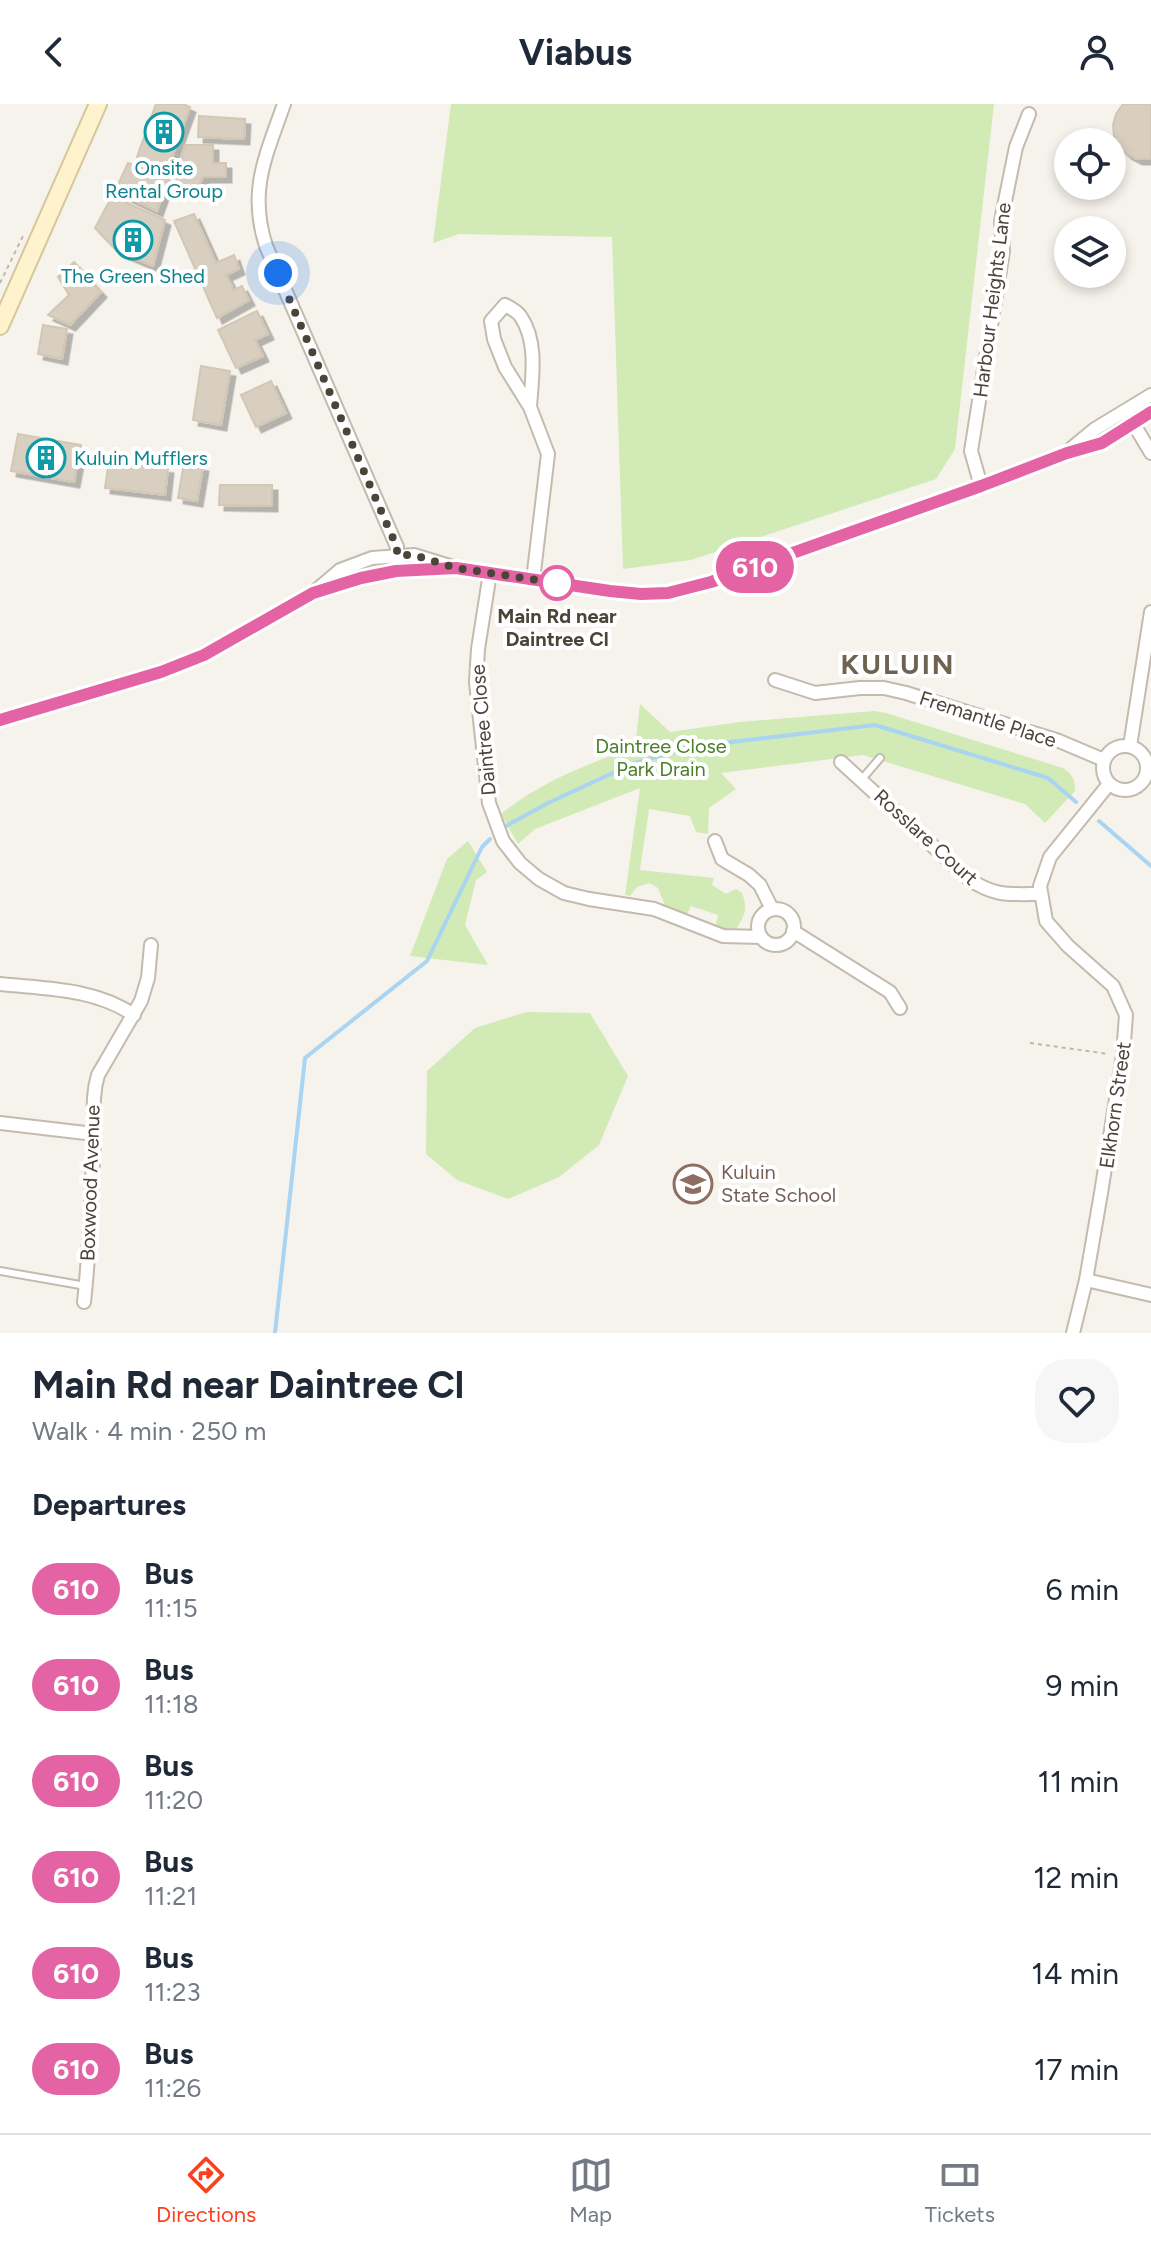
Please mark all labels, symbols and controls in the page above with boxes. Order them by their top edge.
icon: back [32,30,76,74]
icon: person [1075,30,1119,74]
text: Viabus [519,31,632,74]
building icon: Onsite Rental Group [143,111,185,153]
map controls [1054,128,1126,288]
button: locate [1054,128,1126,200]
place label: Onsite Rental Group [105,156,223,203]
street label: Harbour Heights Lane [968,201,1016,399]
button: layers [1054,216,1126,288]
building icon: The Green Shed [112,219,154,261]
your location [258,253,298,293]
place label: The Green Shed [61,264,205,288]
building icon: Kuluin Mufflers [25,437,67,479]
place label: Kuluin Mufflers [74,446,208,470]
line badge: 610 [709,541,801,593]
text: 610 [732,550,778,584]
marker: Main Rd near Daintree Cl [540,566,574,600]
place label: Main Rd near Daintree Cl [497,604,617,651]
district label: KULUIN [841,647,955,681]
street label: Daintree Close [465,663,501,797]
street label: Fremantle Place [917,686,1060,752]
park label: Daintree Close Park Drain [595,734,727,781]
street label: Rosslare Court [869,784,983,890]
street label: Elkhorn Street [1094,1040,1136,1170]
street label: Boxwood Avenue [75,1104,105,1261]
place label: Kuluin State School [721,1160,836,1207]
school or university icon: Kuluin State School [672,1163,714,1205]
button: heart [1035,1359,1119,1443]
text: Main Rd near Daintree Cl [32,1362,464,1408]
text: Walk · 4 min · 250 m [32,1415,266,1447]
text: Departures [32,1486,186,1523]
text: Bus [144,1555,193,1592]
text: 6 min [1045,1571,1119,1608]
text: 610 [53,1572,99,1606]
text: 11:15 [144,1592,198,1624]
text: Bus [144,1651,193,1688]
text: 9 min [1045,1667,1119,1704]
text: 610 [53,1668,99,1702]
text: 11:18 [144,1688,199,1720]
text: Bus [144,1747,193,1784]
text: 11 min [1038,1763,1119,1800]
text: 610 [53,1764,99,1798]
text: 11:20 [144,1784,203,1816]
text: Bus [144,1843,193,1880]
text: 12 min [1033,1859,1119,1896]
text: 610 [53,1860,99,1894]
text: 11:21 [144,1880,197,1912]
text: Bus [144,1939,193,1976]
text: 14 min [1031,1955,1119,1992]
text: 610 [53,1956,99,1990]
text: 11:23 [144,1976,201,2008]
text: Bus [144,2035,193,2072]
text: 17 min [1034,2051,1119,2088]
text: 610 [53,2052,99,2086]
text: 11:26 [144,2072,201,2104]
tab: Directions [156,2153,256,2228]
tab: Map [569,2153,613,2228]
tab: Tickets [925,2153,995,2228]

